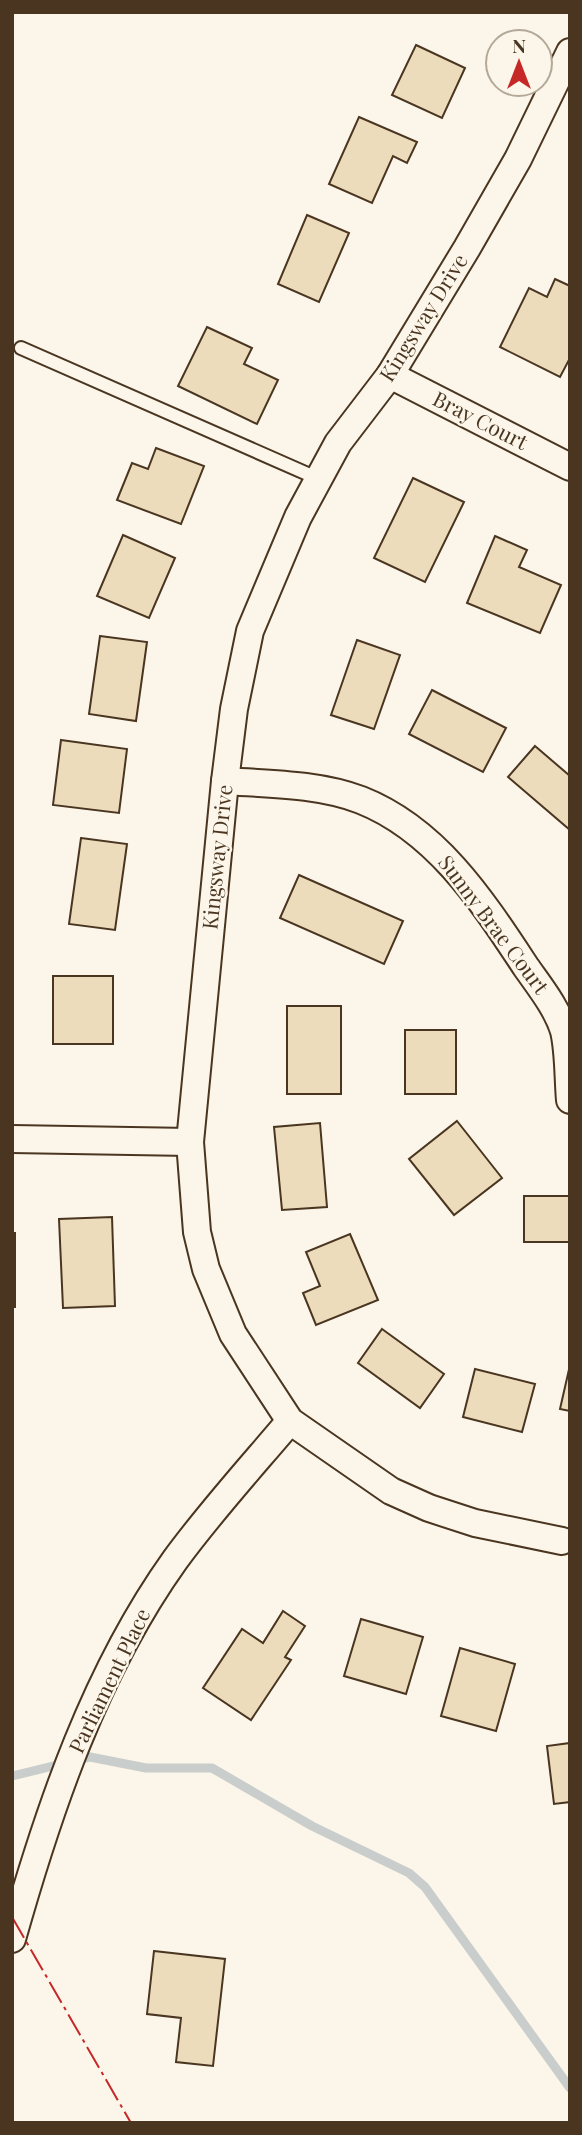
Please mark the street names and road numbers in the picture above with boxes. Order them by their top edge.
street label: Kingsway Drive [372,248,473,386]
street label: Bray Court [429,383,534,455]
street label: Kingsway Drive [194,783,238,931]
street label: Sunny Brae Court [433,849,556,999]
street label: Parliament Place [61,1603,155,1757]

